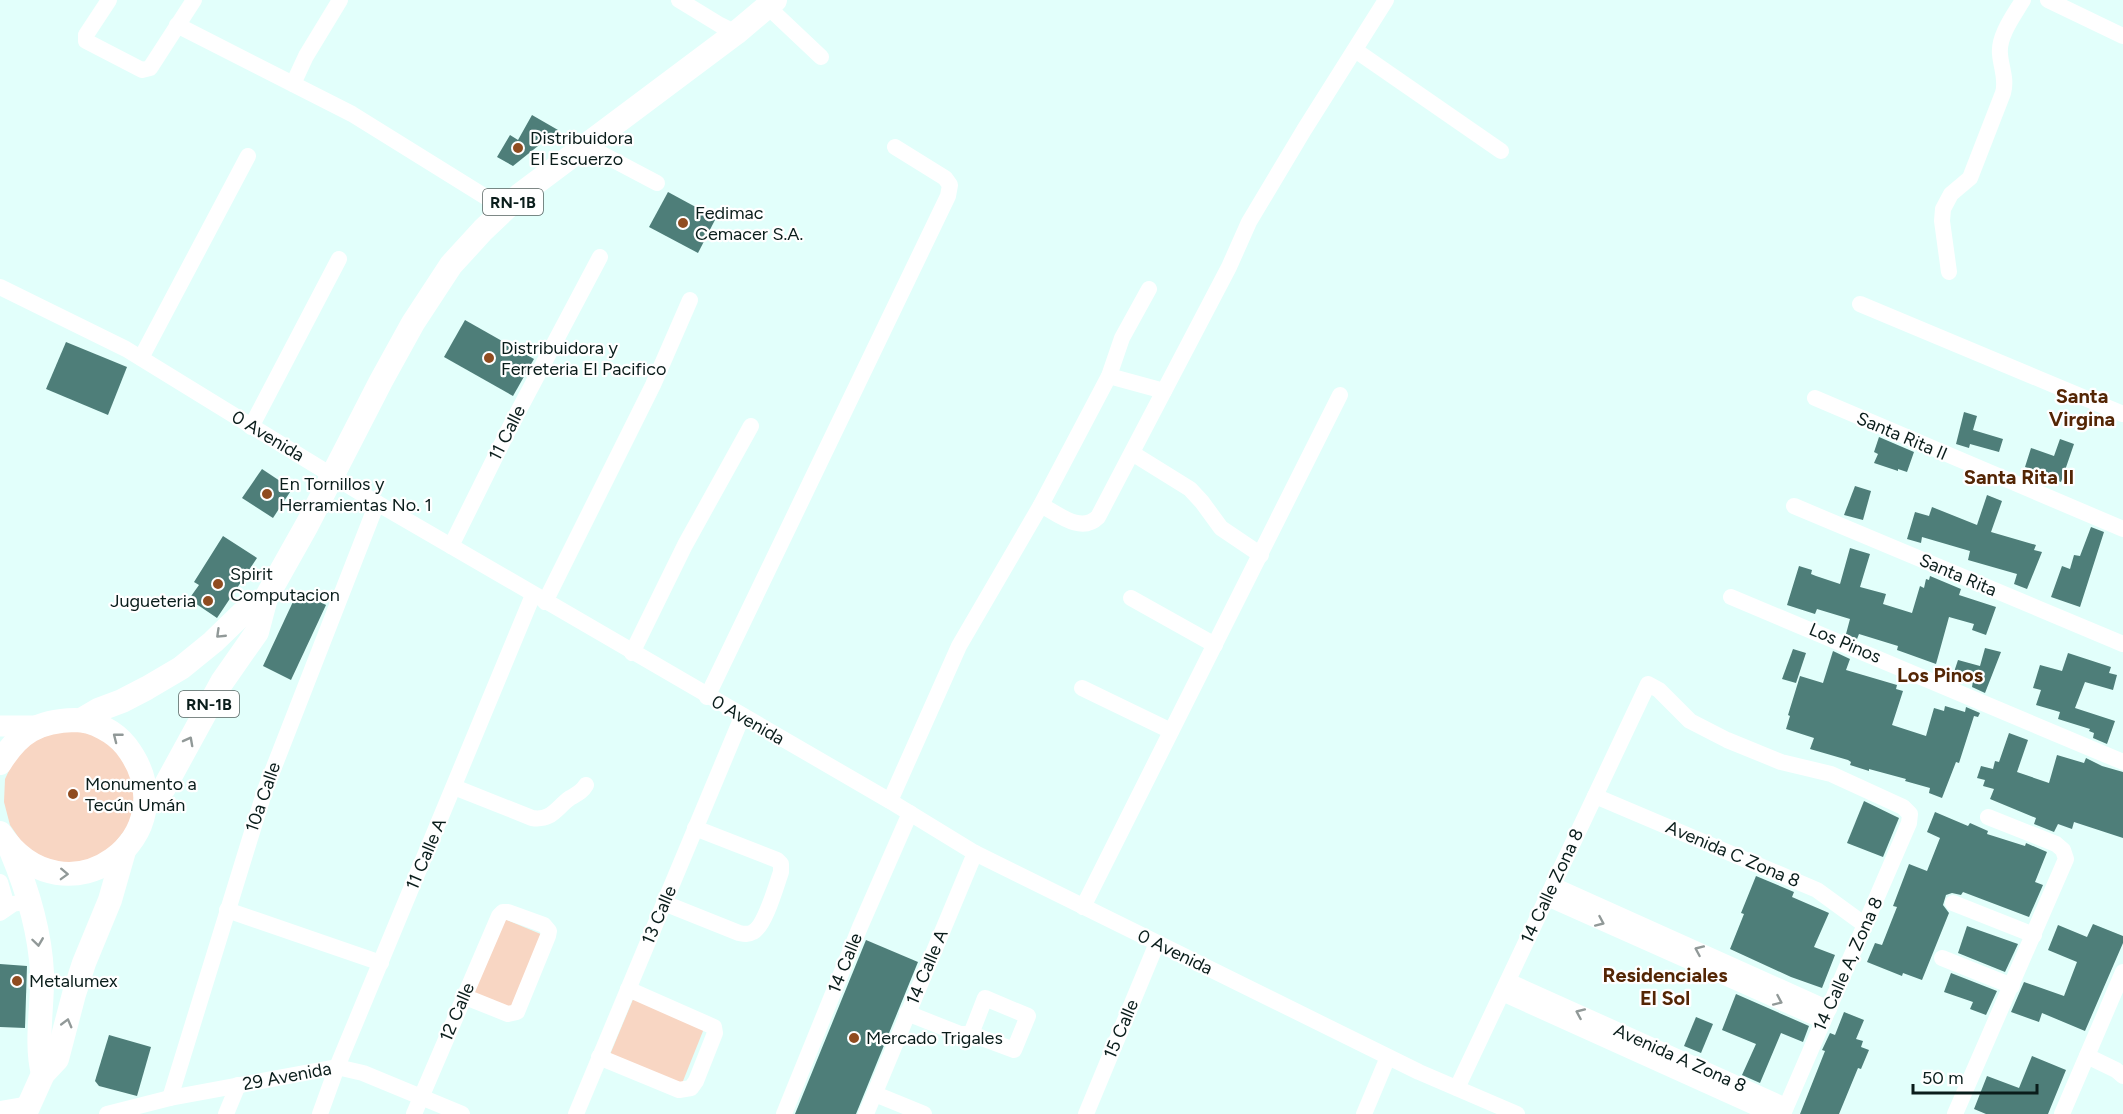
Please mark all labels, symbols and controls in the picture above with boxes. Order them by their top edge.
place label: Distribuidora El Escuerzo [530,127,633,170]
marker: Distribuidora El Escuerzo [511,141,525,155]
road number: RN-1B [483,189,543,215]
place label: Fedimac Cemacer S.A. [695,202,803,245]
marker: Fedimac Cemacer S.A. [676,216,690,230]
place label: Distribuidora y Ferreteria El Pacifico [501,337,666,380]
marker: Distribuidora y Ferreteria El Pacifico [482,351,496,365]
district label: Santa Virgina [2049,384,2115,431]
street label: 11 Calle [484,401,530,464]
street label: 0 Avenida [228,406,308,466]
street label: Santa Rita II [1853,407,1951,465]
district label: Santa Rita II [1964,465,2074,489]
place label: En Tornillos y Herramientas No. 1 [279,473,432,516]
marker: En Tornillos y Herramientas No. 1 [260,487,274,501]
street label: Santa Rita [1916,549,2000,601]
place label: Spirit Computacion [230,563,340,606]
marker: Spirit Computacion [211,577,225,591]
place label: Jugueteria [110,590,196,612]
marker: Jugueteria [201,594,215,608]
street label: Los Pinos [1806,618,1884,668]
one-way arrow [217,627,228,638]
district label: Los Pinos [1897,663,1983,687]
street label: 0 Avenida [707,690,789,750]
road number: RN-1B [179,691,239,717]
one-way arrow [112,734,123,745]
one-way arrow [182,737,193,748]
street label: 10a Calle [241,759,285,835]
place label: Monumento a Tecún Umán [85,773,197,816]
marker: Monumento a Tecún Umán [66,787,80,801]
street label: 11 Calle A [401,815,451,893]
street label: Avenida C Zona 8 [1663,816,1803,892]
street label: 14 Calle Zona 8 [1516,825,1588,947]
one-way arrow [59,867,68,880]
street label: 13 Calle [637,882,681,948]
street label: 14 Calle A, Zona 8 [1809,893,1887,1035]
one-way arrow [1594,914,1605,926]
street label: 0 Avenida [1134,924,1216,980]
street label: 14 Calle A [901,926,953,1008]
street label: 14 Calle [823,930,867,996]
one-way arrow [32,937,44,947]
one-way arrow [1694,946,1705,958]
district label: Residenciales El Sol [1602,963,1728,1010]
place label: Metalumex [29,970,118,992]
marker: Metalumex [10,974,24,988]
street label: 12 Calle [435,979,479,1045]
one-way arrow [1772,994,1783,1006]
street label: 15 Calle [1099,996,1143,1062]
one-way arrow [1575,1008,1586,1020]
one-way arrow [60,1018,72,1029]
street label: Avenida A Zona 8 [1610,1019,1750,1097]
place label: Mercado Trigales [866,1027,1003,1049]
marker: Mercado Trigales [847,1031,861,1045]
street label: 29 Avenida [241,1057,333,1095]
scale bar [1913,1057,2038,1095]
text: 50 m [1922,1067,1964,1089]

